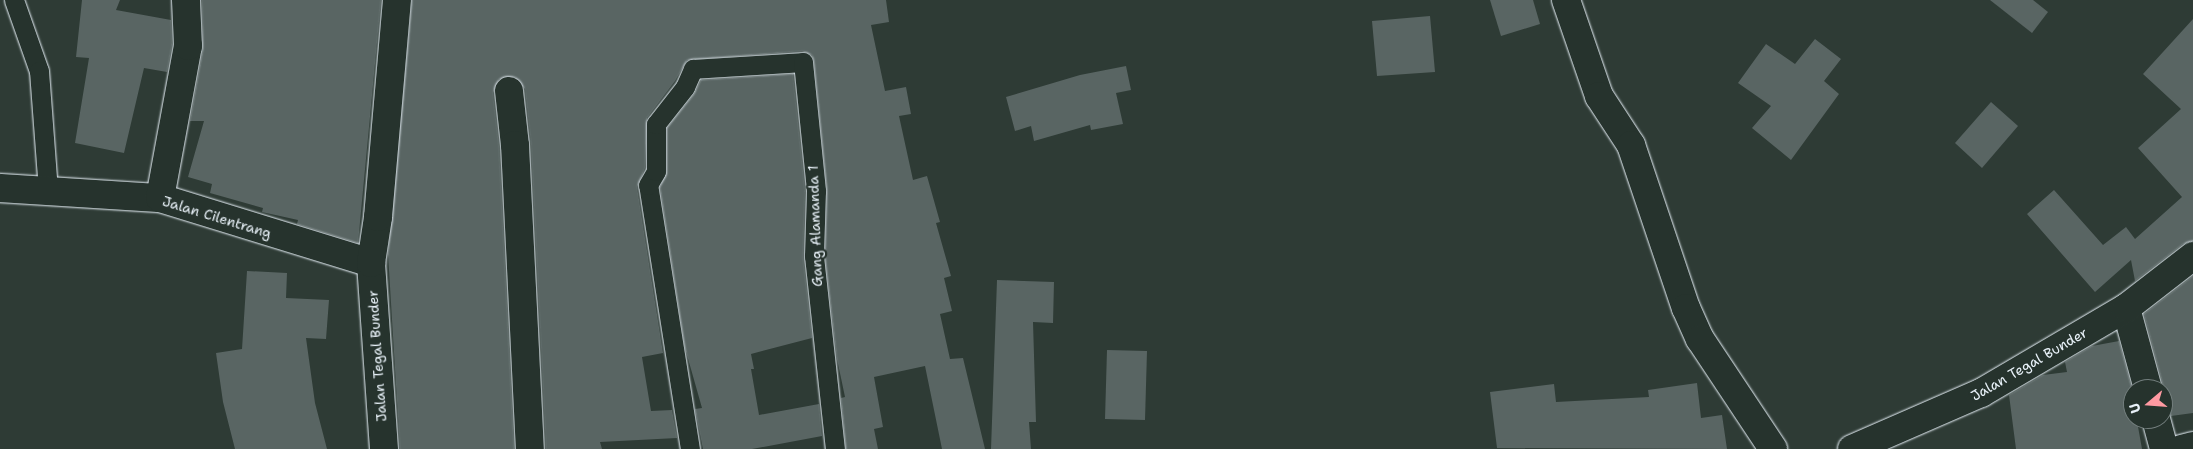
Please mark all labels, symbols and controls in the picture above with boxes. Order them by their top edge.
street label: Gang Alamanda 1 [804,165,826,287]
street label: Jalan Cilentrang [160,192,274,242]
street label: Jalan Tegal Bunder [364,290,390,422]
street label: Jalan Tegal Bunder [1968,324,2090,404]
north arrow [2123,379,2173,429]
text: U [2125,401,2145,416]

